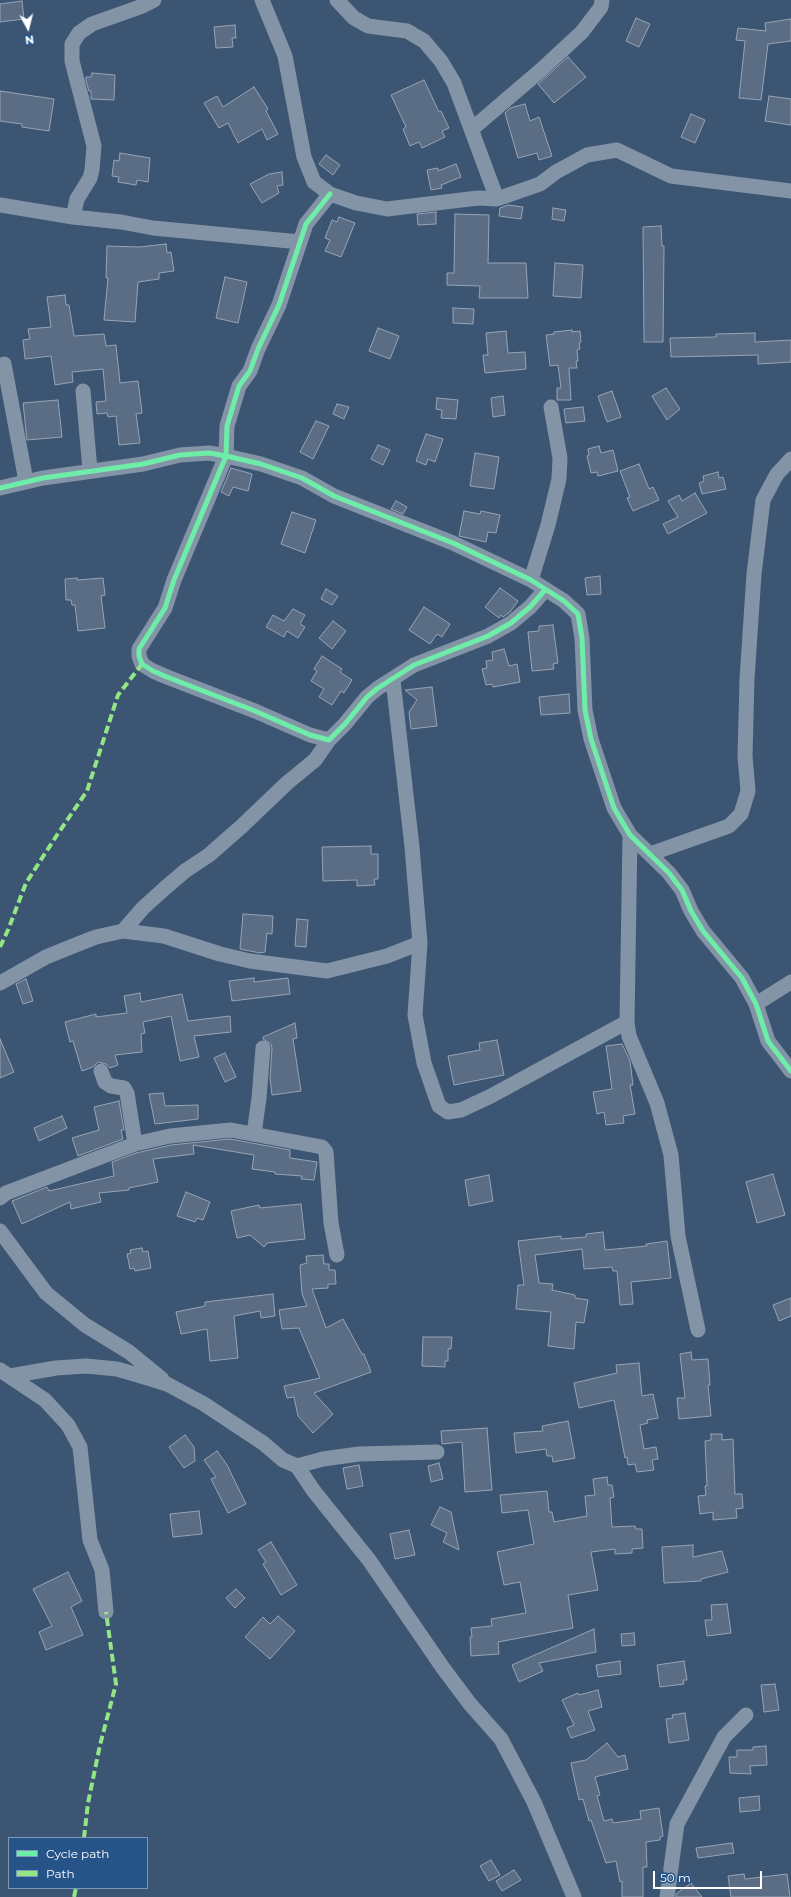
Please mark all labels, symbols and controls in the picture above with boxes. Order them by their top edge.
north arrow [8,8,48,48]
text: N [24,32,35,47]
legend [8,1837,148,1889]
text: Cycle path [46,1846,109,1861]
scale bar [655,1863,764,1889]
text: Path [46,1866,75,1881]
text: 50 m [660,1870,691,1885]

